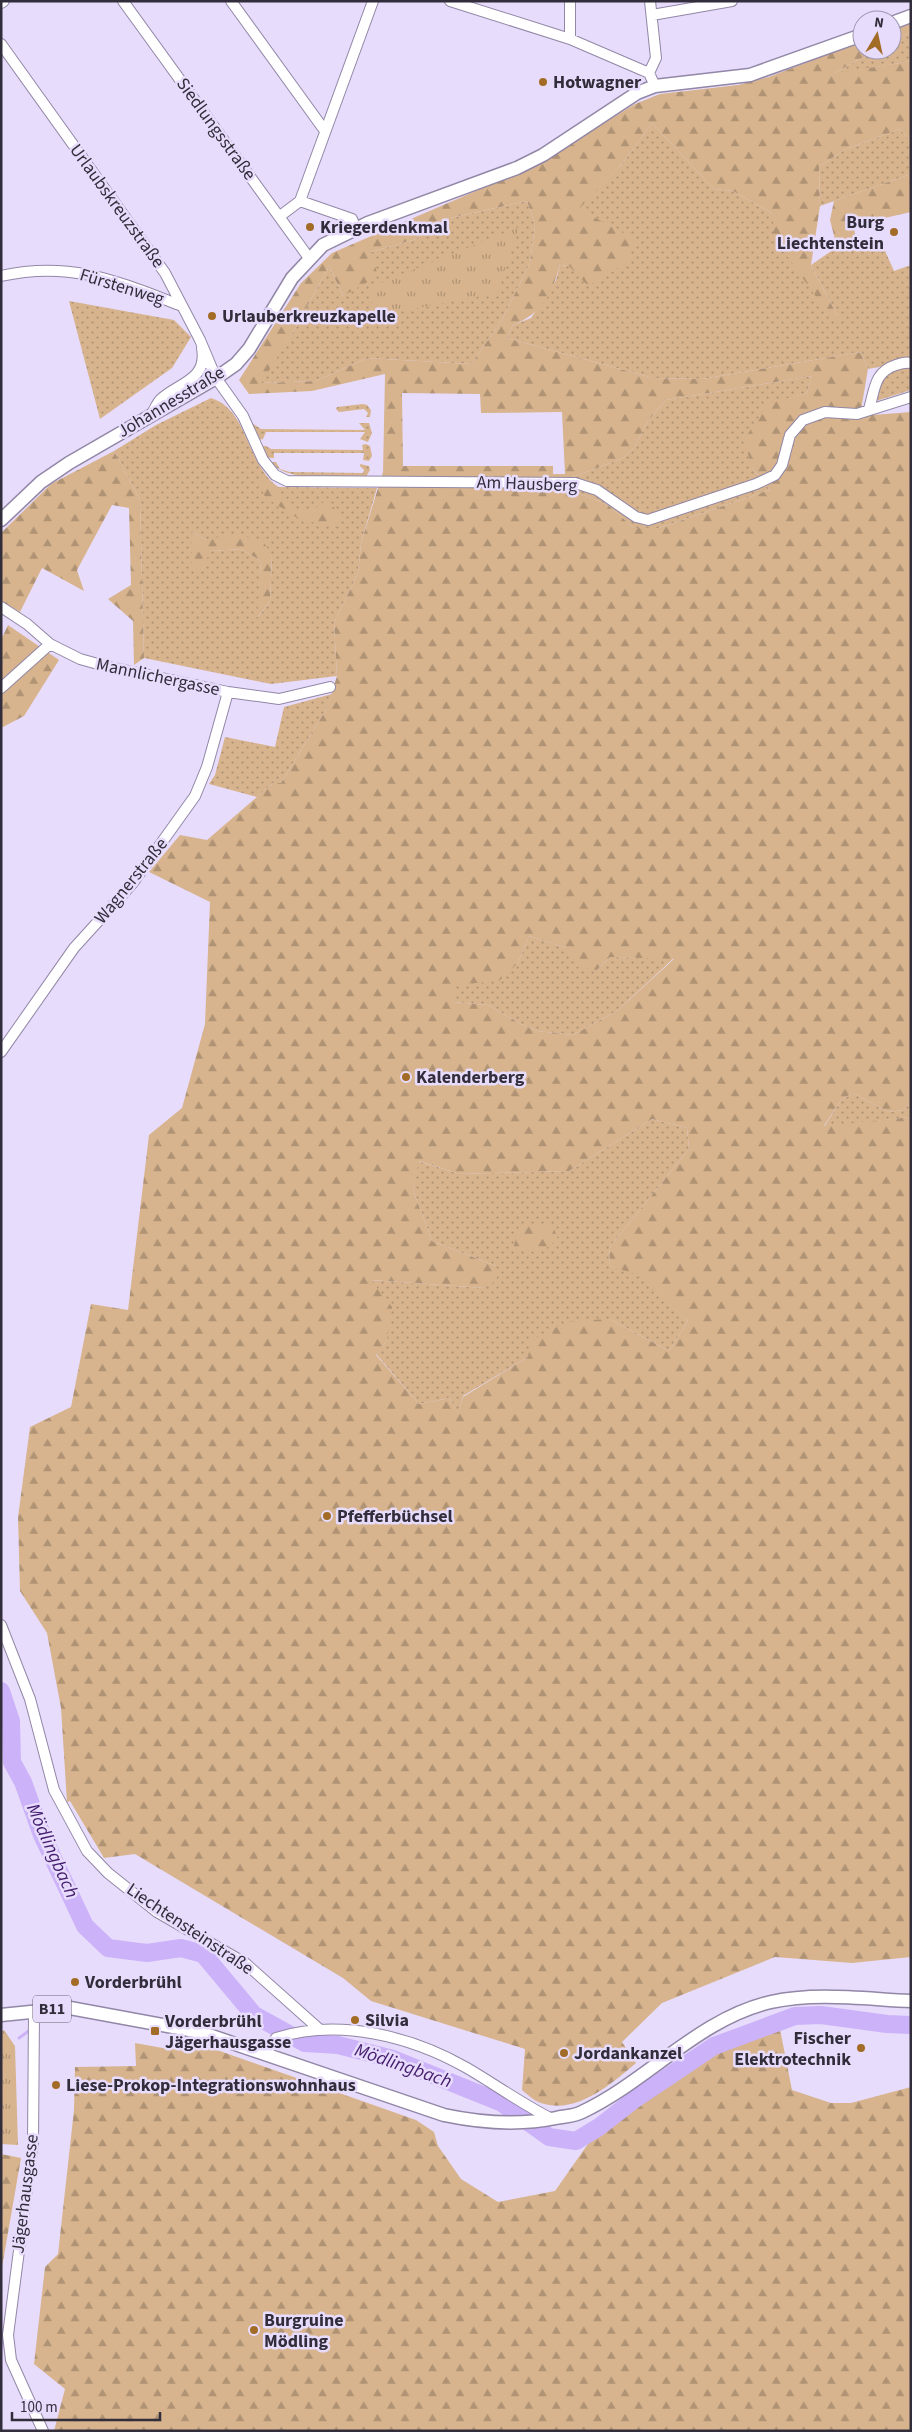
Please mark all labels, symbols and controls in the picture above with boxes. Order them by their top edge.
north arrow [852,10,902,60]
text: N [873,13,885,34]
place label: Hotwagner [553,70,642,95]
street label: Siedlungsstraße [170,73,262,185]
marker: Hotwagner [537,76,549,88]
street label: Urlaubskreuzstraße [64,139,171,273]
place label: Burg Liechtenstein [777,210,884,256]
place label: Kriegerdenkmal [320,215,448,240]
marker: Kriegerdenkmal [304,221,316,233]
marker: Burg Liechtenstein [888,226,900,238]
street label: Fürstenweg [77,262,167,312]
place label: Urlauberkreuzkapelle [222,304,396,329]
marker: Urlauberkreuzkapelle [206,310,218,322]
street label: Johannesstraße [113,360,229,444]
street label: Am Hausberg [476,470,578,498]
street label: Mannlichergasse [94,652,222,702]
street label: Wagnerstraße [88,833,174,929]
place label: Kalenderberg [416,1065,525,1090]
marker: Kalenderberg [400,1071,412,1083]
place label: Pfefferbüchsel [337,1504,453,1529]
marker: Pfefferbüchsel [321,1510,333,1522]
water label: Mödlingbach [19,1799,85,1903]
street label: Liechtensteinstraße [121,1877,259,1981]
place label: Vorderbrühl [84,1970,182,1995]
marker: Vorderbrühl [69,1976,81,1988]
road number: B11 [33,1996,71,2022]
place label: Silvia [365,2008,409,2033]
place label: Vorderbrühl Jägerhausgasse [164,2009,291,2055]
marker: Silvia [349,2014,361,2026]
marker: Vorderbrühl Jägerhausgasse [149,2025,161,2037]
place label: Fischer Elektrotechnik [734,2026,852,2072]
water label: Mödlingbach [351,2037,455,2095]
place label: Jordankanzel [574,2041,682,2066]
marker: Fischer Elektrotechnik [855,2042,867,2054]
marker: Jordankanzel [558,2047,570,2059]
place label: Liese-Prokop-Integrationswohnhaus [66,2073,356,2098]
marker: Liese-Prokop-Integrationswohnhaus [50,2079,62,2091]
street label: Jägerhausgasse [5,2133,45,2255]
place label: Burgruine Mödling [264,2308,344,2354]
marker: Burgruine Mödling [248,2324,260,2336]
scale bar [12,2390,160,2422]
text: 100 m [20,2397,58,2418]

